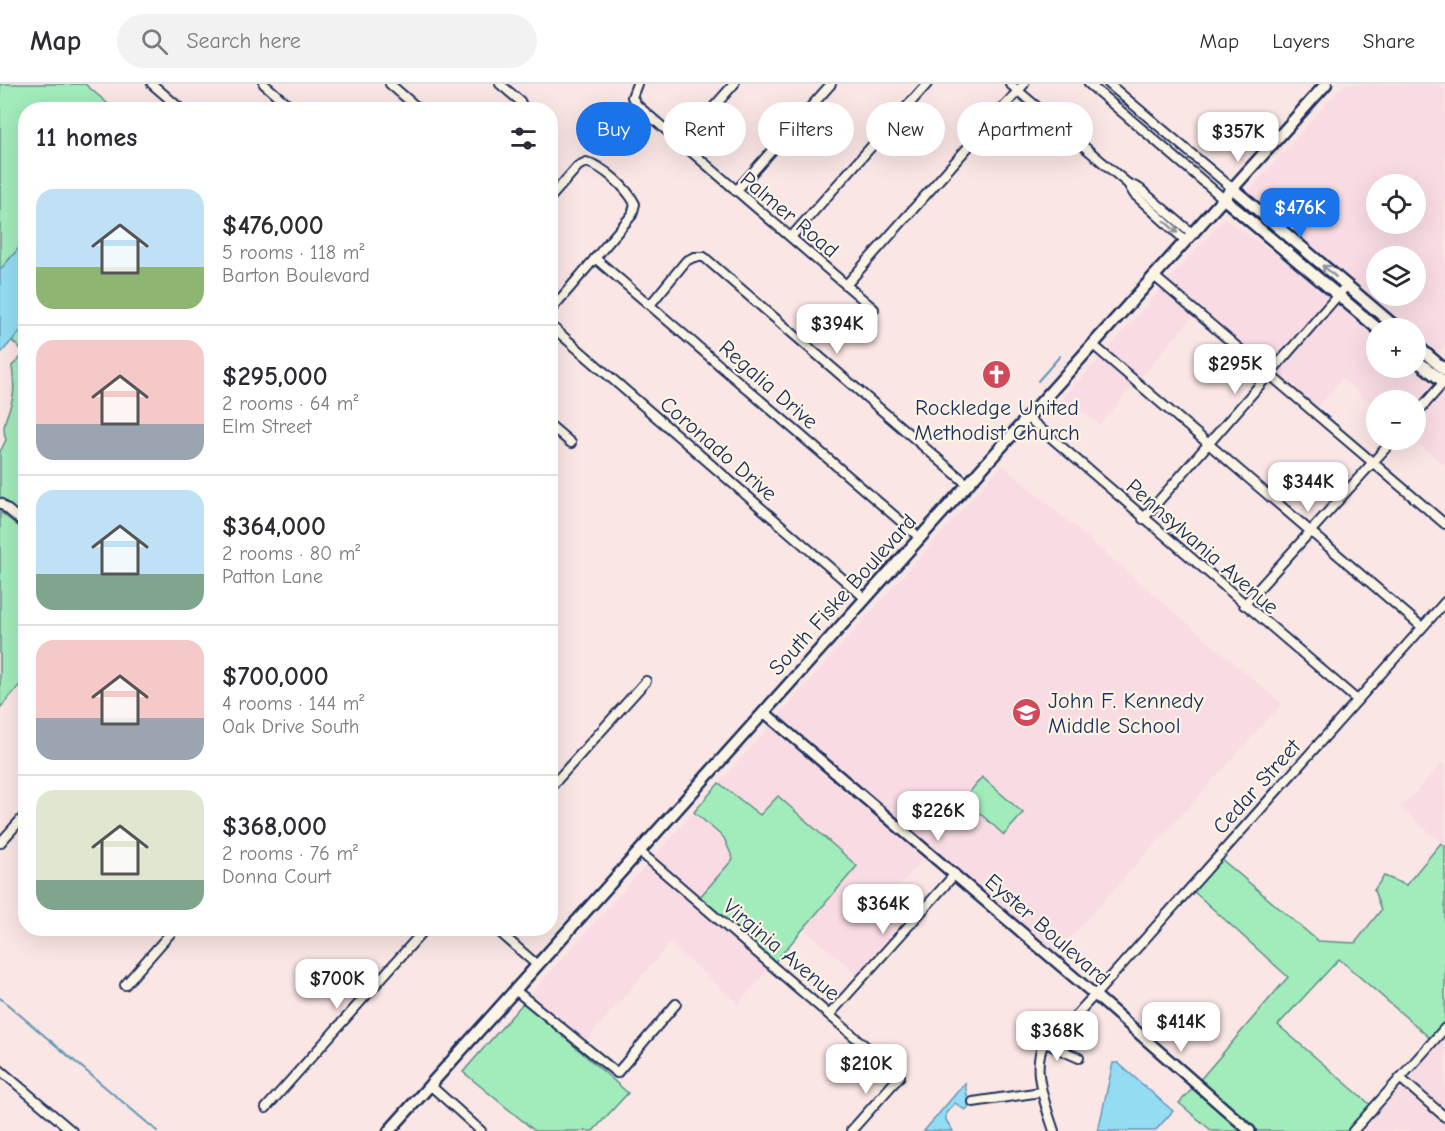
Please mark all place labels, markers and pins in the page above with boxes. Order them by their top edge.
pin: $357K [1196,112,1280,163]
pin: $476K [1258,188,1342,239]
pin: $394K [795,304,879,355]
pin: $295K [1193,344,1277,395]
church icon: Rockledge United Methodist Church [981,359,1013,391]
place label: Rockledge United Methodist Church [914,395,1080,446]
pin: $344K [1266,462,1350,513]
place label: John F. Kennedy Middle School [1048,688,1204,739]
school or university icon: John F. Kennedy Middle School [1011,697,1043,729]
pin: $226K [896,791,980,842]
pin: $364K [841,884,925,935]
pin: $700K [295,959,379,1010]
pin: $414K [1139,1002,1223,1053]
pin: $368K [1015,1011,1099,1062]
pin: $210K [824,1044,908,1095]

